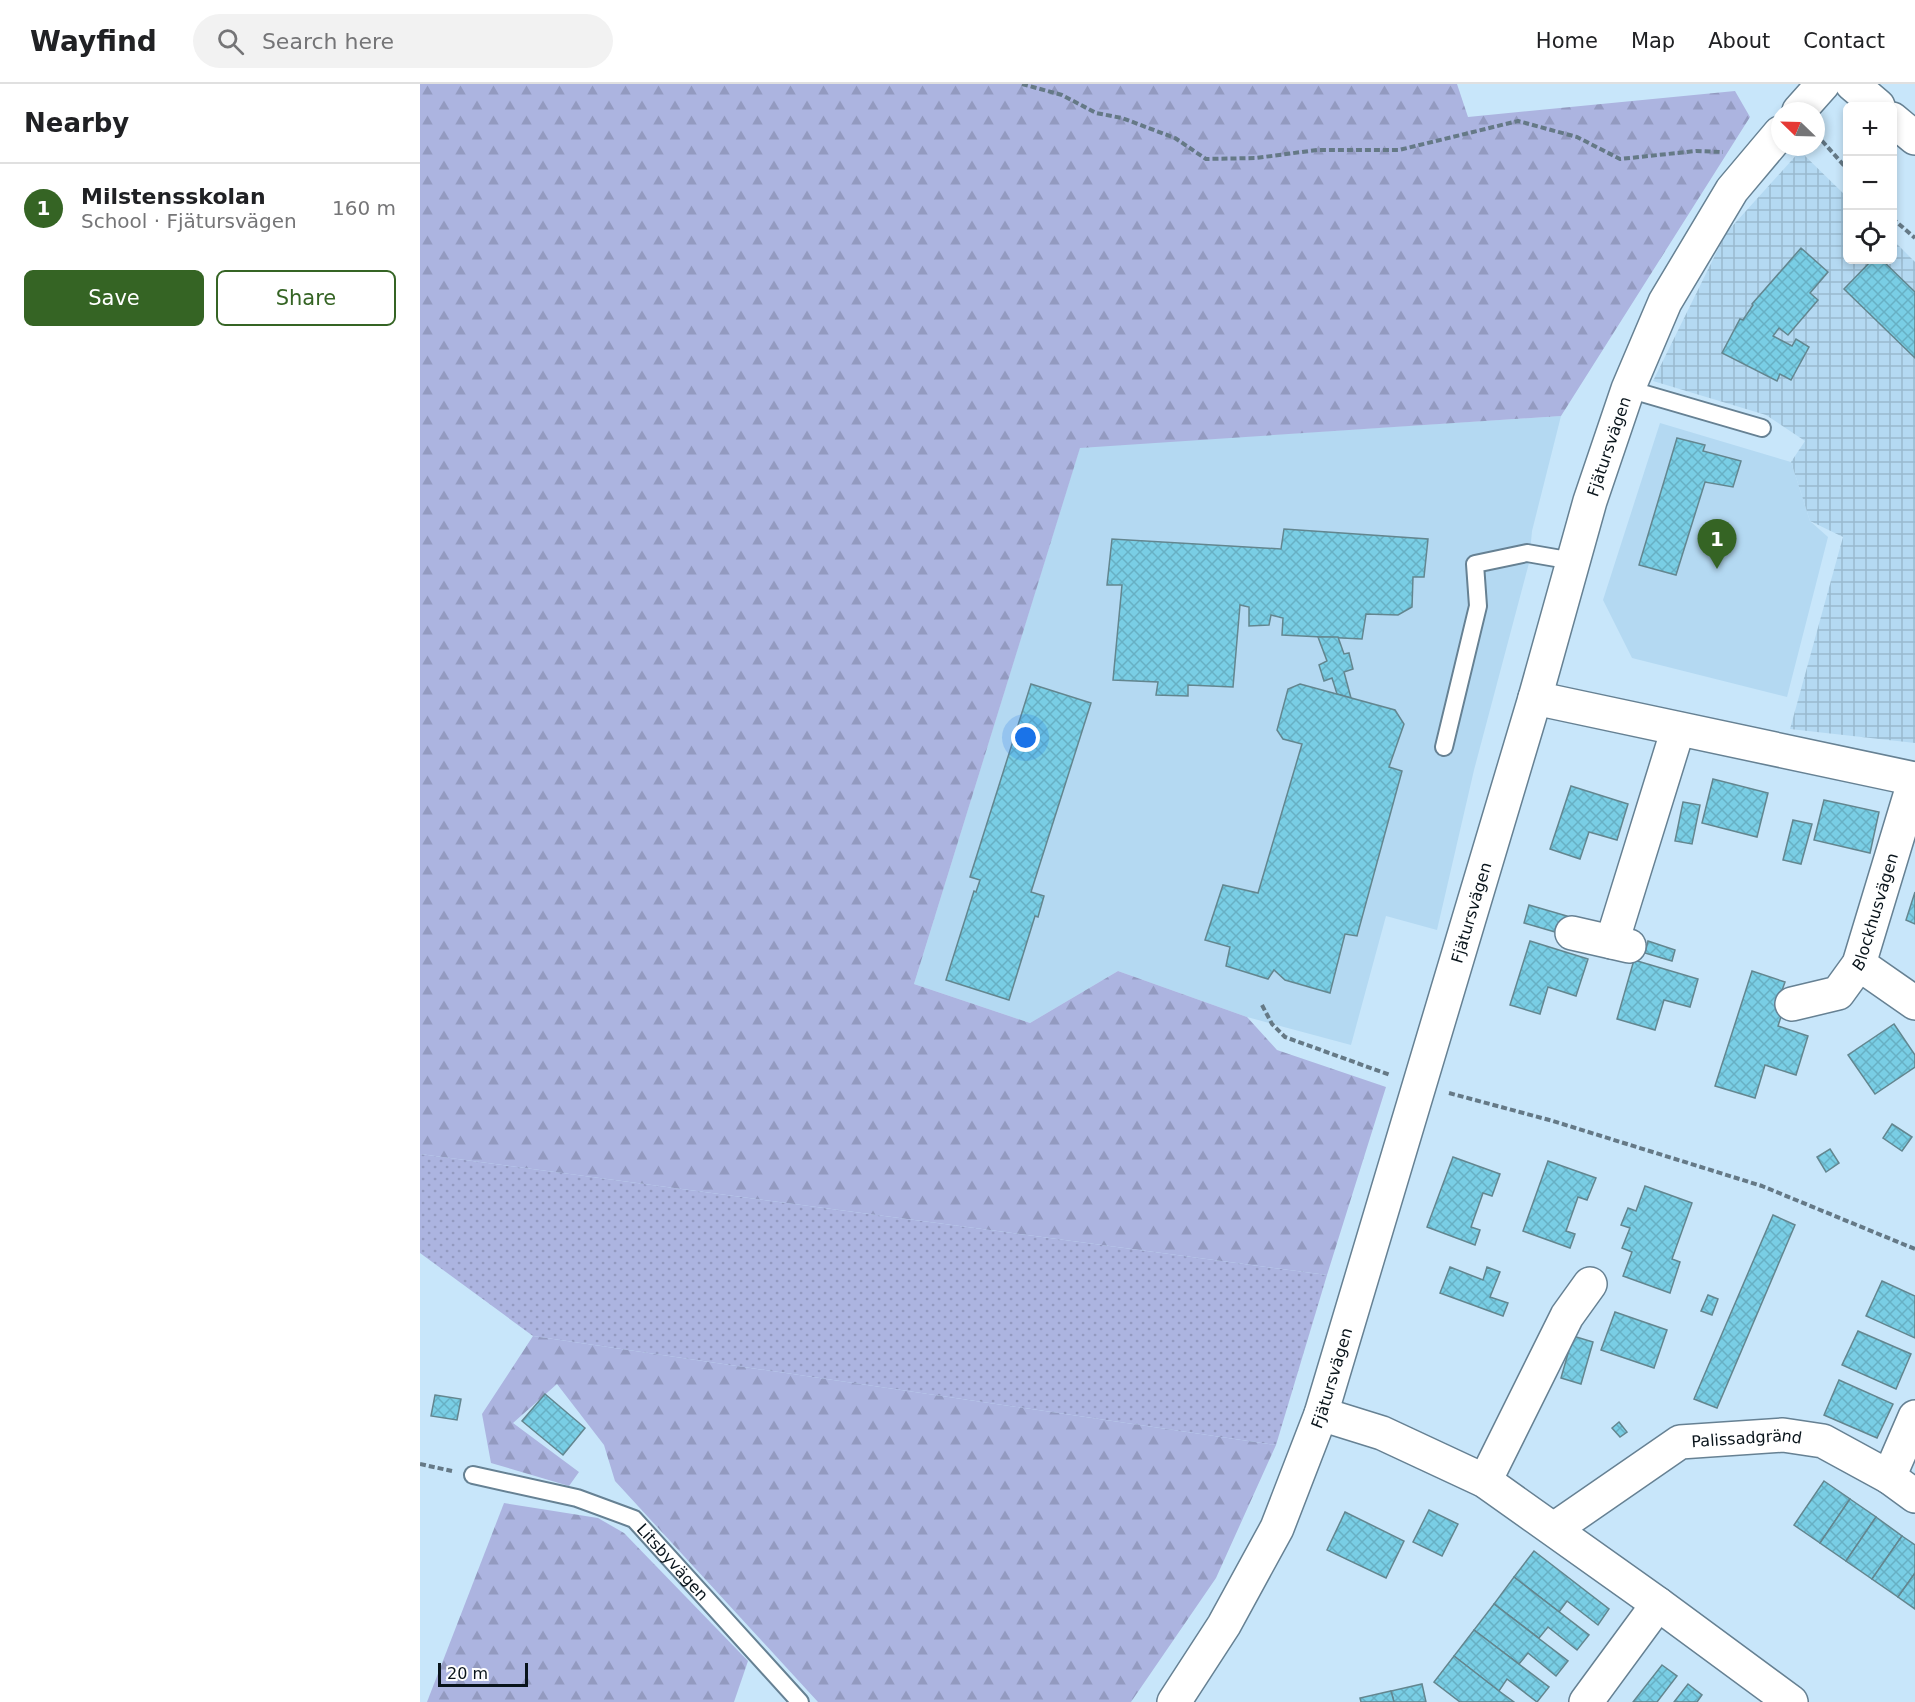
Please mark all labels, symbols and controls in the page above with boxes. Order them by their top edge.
search box [193,14,613,68]
text: Wayfind [30,25,157,58]
icon: search [214,25,247,58]
text: Search here [262,29,394,54]
text: Home [1536,29,1598,53]
text: Map [1631,29,1675,53]
text: About [1708,29,1770,53]
text: Contact [1803,29,1885,53]
north arrow [1771,102,1825,156]
map controls [1843,102,1897,264]
button: + [1843,102,1897,156]
text: Nearby [24,108,129,138]
button: − [1843,156,1897,210]
text: Milstensskolan [81,184,266,209]
text: 1 [37,196,50,220]
text: 160 m [332,196,396,220]
text: School · Fjätursvägen [81,209,297,233]
button: locate [1843,210,1897,264]
button: Save [24,270,204,326]
button: Share [216,270,396,326]
street label: Fjätursvägen [1583,394,1634,499]
pin: 1 [1698,520,1736,569]
your location [1011,723,1040,752]
street label: Blockhusvägen [1848,851,1902,974]
street label: Fjätursvägen [1447,860,1495,965]
street label: Fjätursvägen [1307,1325,1356,1431]
street label: Palissadgränd [1691,1425,1803,1451]
street label: Litsbyvägen [633,1519,712,1604]
scale bar [438,1660,528,1688]
text: 20 m [447,1664,488,1683]

